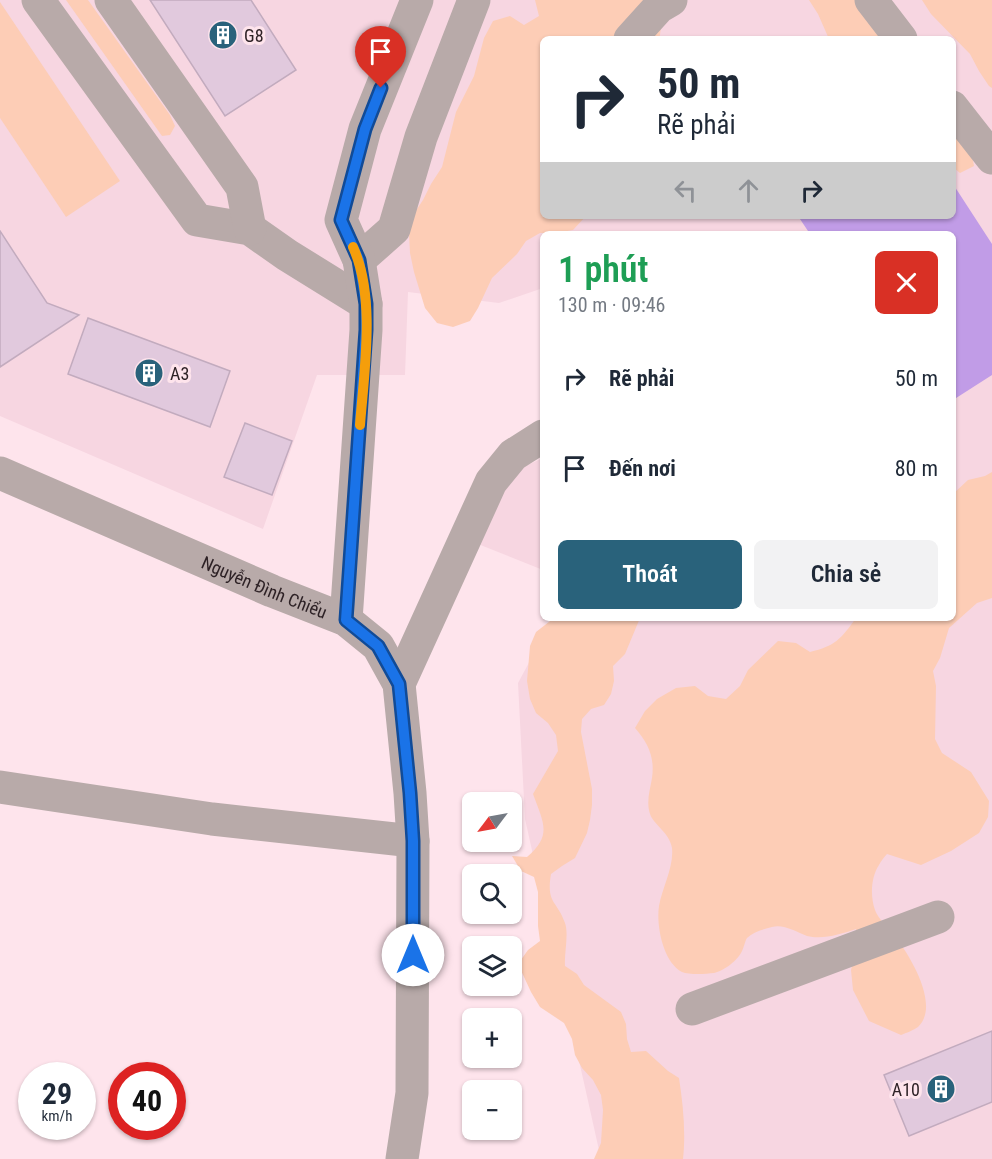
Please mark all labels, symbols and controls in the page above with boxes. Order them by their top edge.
building icon: G8 [207,19,239,51]
place label: G8 [244,25,264,46]
pin [355,26,406,88]
icon: arrive [364,35,397,68]
text: 50 m [657,59,740,108]
icon: right [558,60,636,138]
text: Rẽ phải [657,109,736,141]
icon: left [669,174,702,207]
icon: ahead [732,174,765,207]
icon: right [795,174,828,207]
text: 1 phút [558,249,648,291]
button: close [875,251,938,314]
text: 130 m · 09:46 [558,293,665,317]
building icon: A3 [133,357,165,389]
icon: right [558,362,591,395]
place label: A3 [170,363,189,384]
text: Rẽ phải [609,366,674,391]
text: 50 m [895,366,938,391]
icon: arrive [558,452,591,485]
text: Đến nơi [609,456,676,481]
text: 80 m [895,456,938,481]
button: Thoát [558,540,742,609]
button: Chia sẻ [754,540,938,609]
street label: Nguyễn Đình Chiểu [199,551,330,622]
north arrow [462,792,522,852]
map controls [462,792,522,1140]
button: search [462,864,522,924]
position arrow [381,923,445,987]
button: layers [462,936,522,996]
button: + [462,1008,522,1068]
speed limit sign: 40 [108,1062,186,1140]
building icon: A10 [925,1073,957,1105]
text: 29 [42,1076,72,1111]
place label: A10 [892,1079,920,1100]
button: − [462,1080,522,1140]
text: km/h [42,1107,72,1125]

